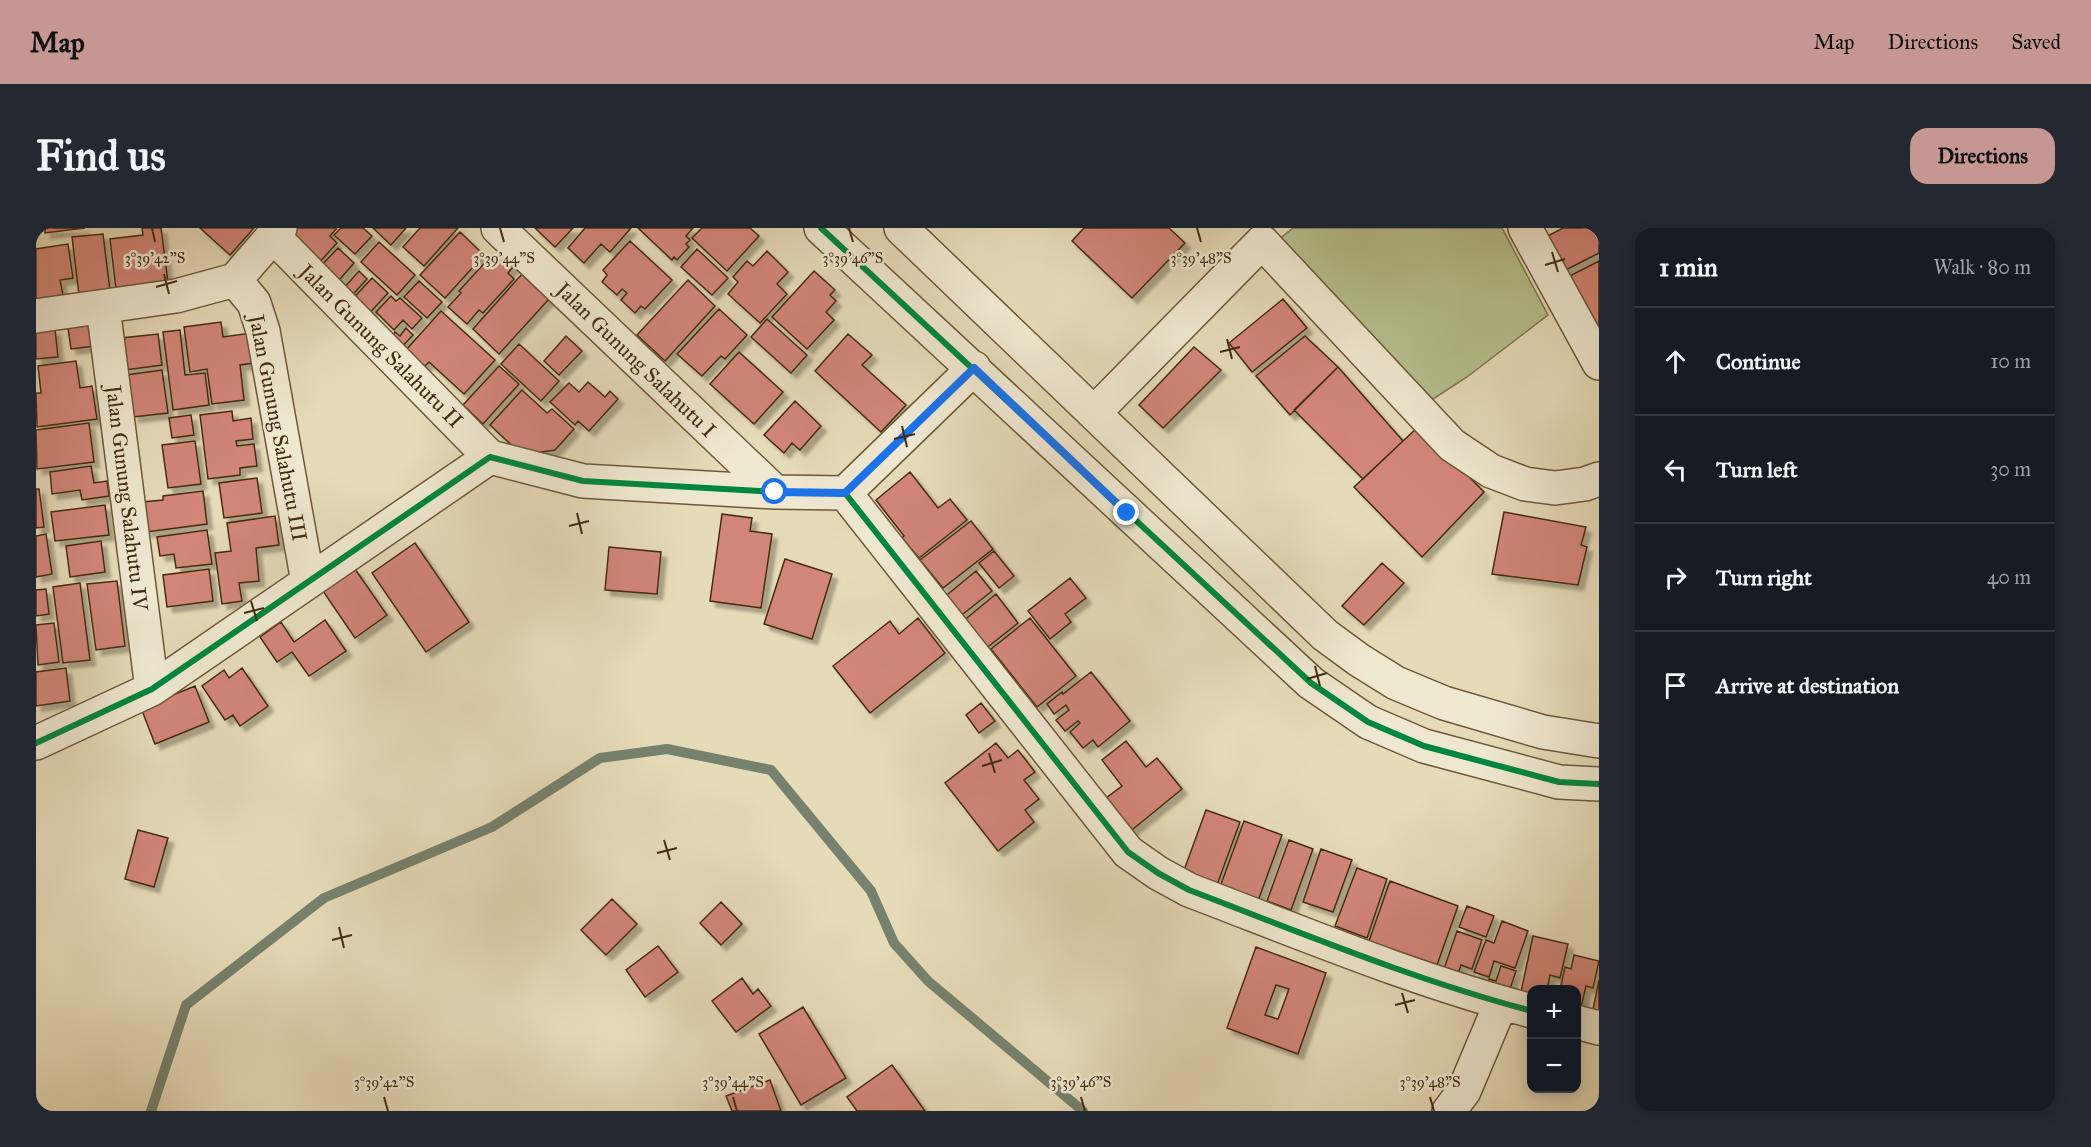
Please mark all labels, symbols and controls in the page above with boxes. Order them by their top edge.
text: Map [30,25,85,60]
text: Map [1814,29,1855,55]
text: Directions [1888,29,1978,55]
text: Saved [2011,29,2061,55]
button: Directions [1910,128,2055,184]
text: Find us [36,130,166,182]
text: 3°39'42"S [125,249,185,267]
text: 3°39'44"S [473,249,535,267]
text: 3°39'46"S [823,249,883,267]
text: 3°39'48"S [1170,249,1232,267]
text: 1 min [1659,251,1718,283]
text: Walk · 80 m [1933,255,2031,279]
street label: Jalan Gunung Salahutu II [292,257,468,433]
street label: Jalan Gunung Salahutu I [549,276,721,443]
street label: Jalan Gunung Salahutu III [243,311,313,544]
icon: ahead [1659,345,1692,378]
text: Continue [1716,348,1801,375]
text: 10 m [1990,349,2031,373]
street label: Jalan Gunung Salahutu IV [100,382,154,614]
icon: left [1659,453,1692,486]
text: Turn left [1716,456,1798,483]
text: 30 m [1990,457,2031,481]
route start [761,478,787,504]
route end [1113,499,1139,525]
icon: right [1659,561,1692,594]
text: Turn right [1716,564,1812,591]
text: 40 m [1987,565,2031,589]
icon: arrive [1659,669,1692,702]
text: Arrive at destination [1716,672,1899,699]
map controls [1527,985,1581,1093]
button: + [1527,985,1581,1039]
button: − [1527,1039,1581,1093]
text: 3°39'42"S [354,1073,414,1091]
text: 3°39'44"S [702,1073,764,1091]
text: 3°39'46"S [1051,1073,1111,1091]
text: 3°39'48"S [1399,1073,1461,1091]

